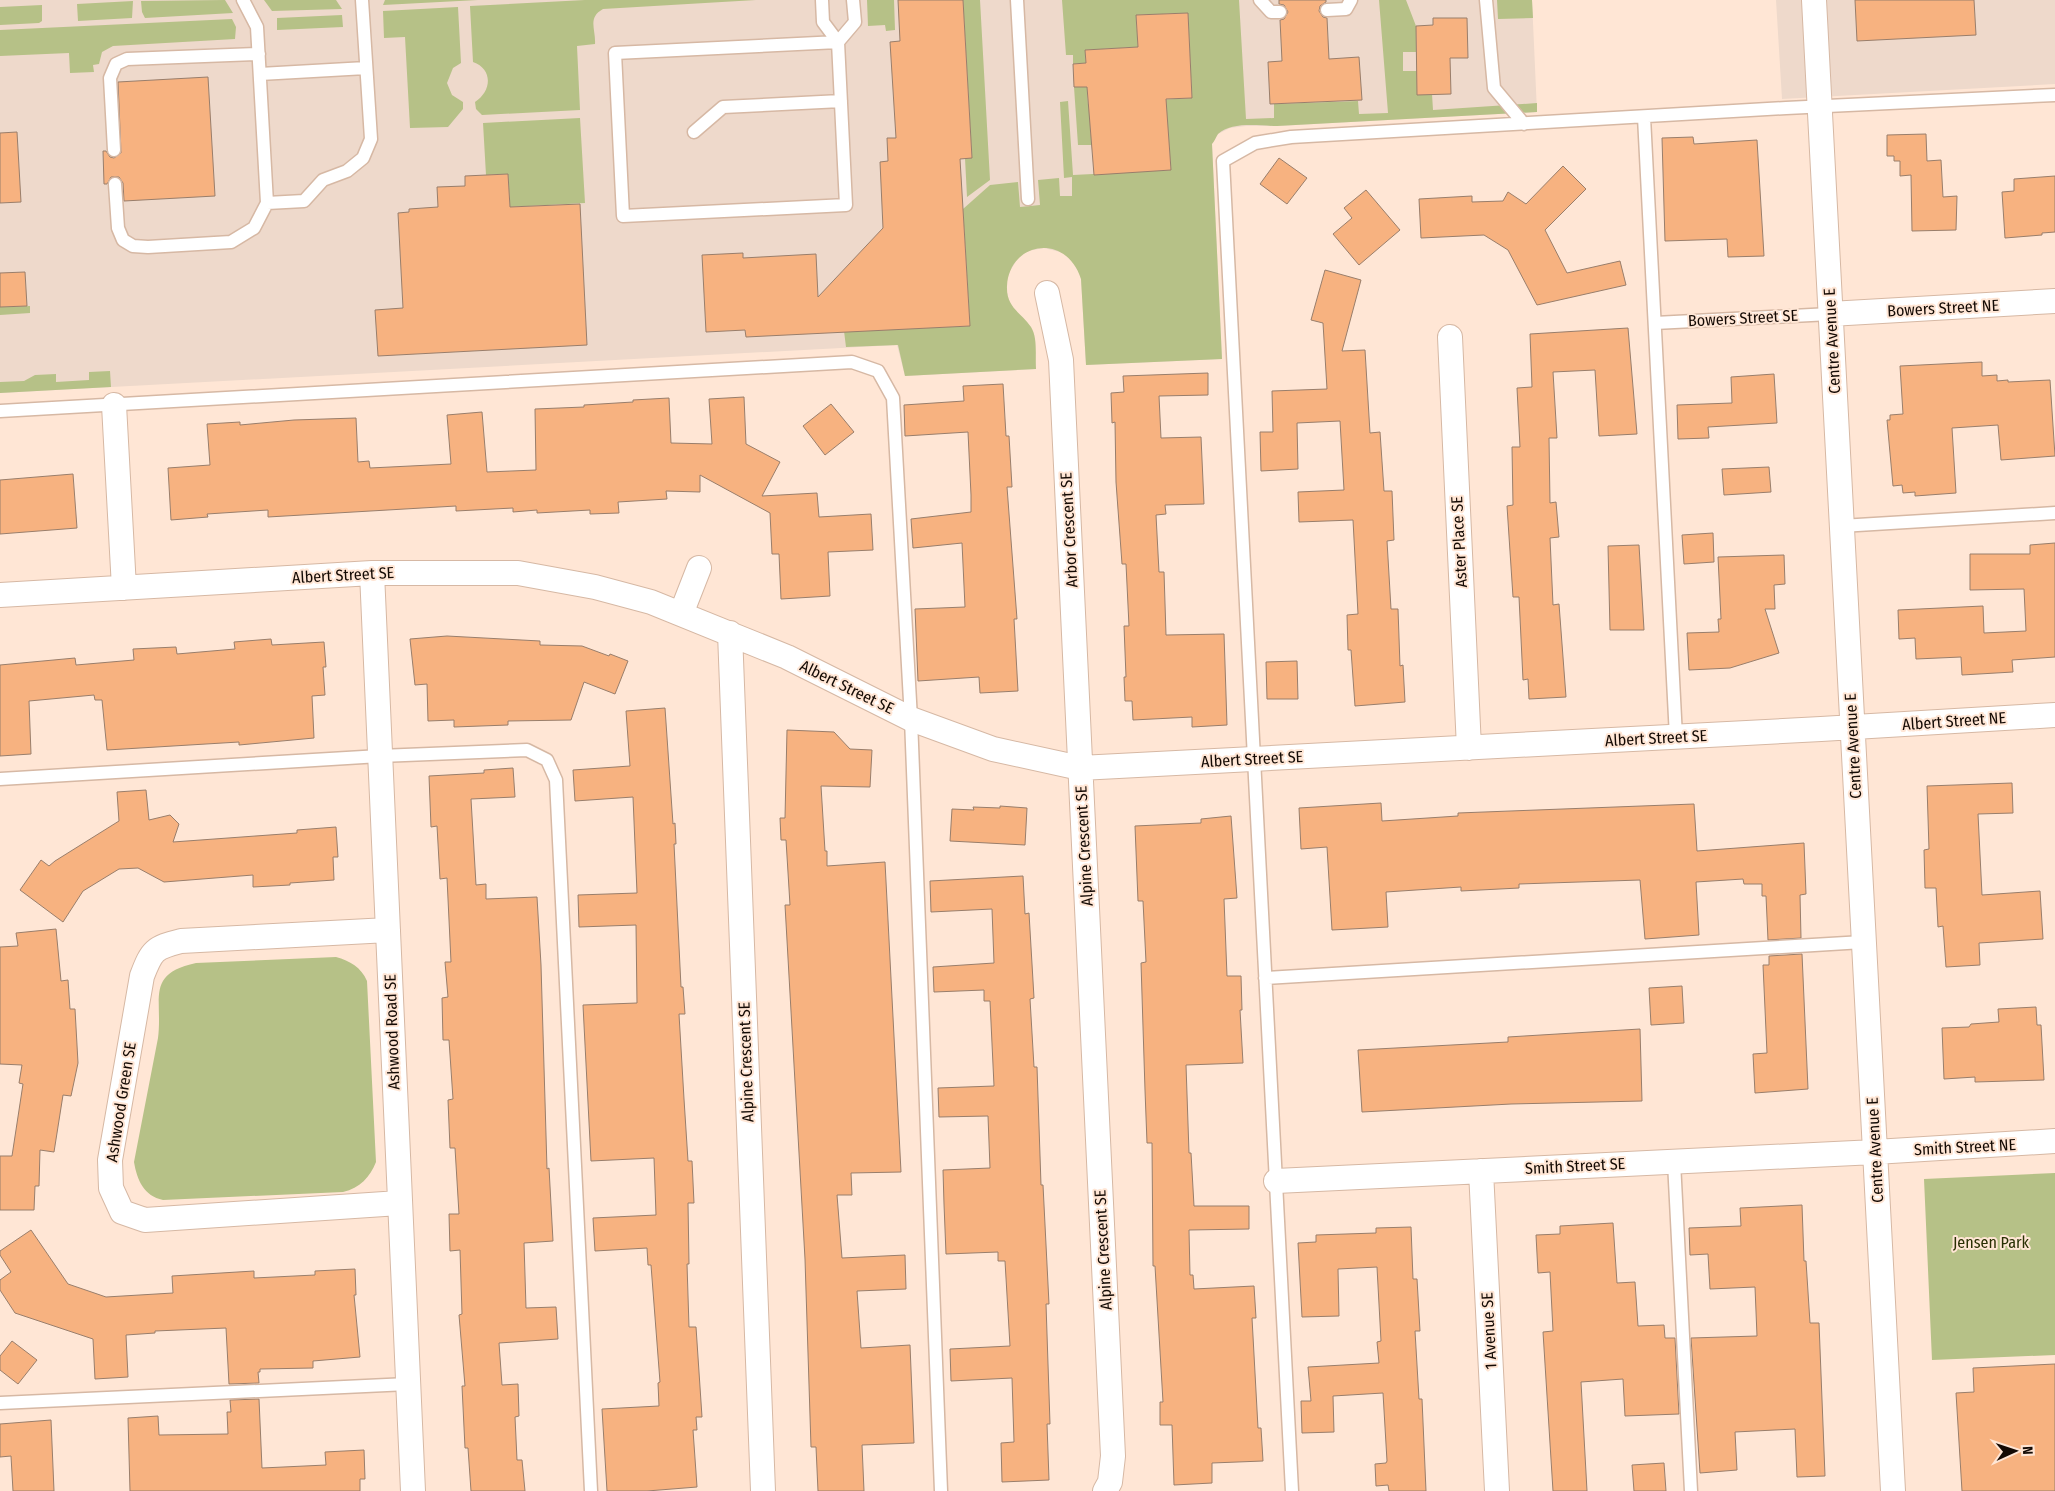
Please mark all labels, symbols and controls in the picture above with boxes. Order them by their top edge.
street label: Centre Avenue E [1820,288,1844,394]
street label: Bowers Street NE [1887,296,1999,320]
street label: Bowers Street SE [1688,306,1798,330]
street label: Arbor Crescent SE [1056,472,1082,588]
street label: Aster Place SE [1447,496,1471,588]
street label: Albert Street SE [291,563,395,587]
street label: Albert Street SE [797,656,897,718]
street label: Centre Avenue E [1841,693,1865,799]
street label: Albert Street NE [1901,708,2007,734]
street label: Albert Street SE [1604,726,1708,750]
street label: Albert Street SE [1200,747,1304,771]
street label: Alpine Crescent SE [1071,785,1097,907]
street label: Ashwood Road SE [380,974,404,1090]
street label: Alpine Crescent SE [734,1002,758,1122]
street label: Ashwood Green SE [102,1041,140,1163]
street label: Centre Avenue E [1863,1097,1887,1203]
street label: Smith Street NE [1914,1135,2016,1159]
street label: Smith Street SE [1524,1154,1626,1178]
street label: Alpine Crescent SE [1090,1189,1116,1311]
park label: Jensen Park [1953,1233,2030,1252]
street label: 1 Avenue SE [1477,1292,1501,1370]
north arrow [1990,1426,2040,1476]
text: N [2019,1446,2036,1455]

